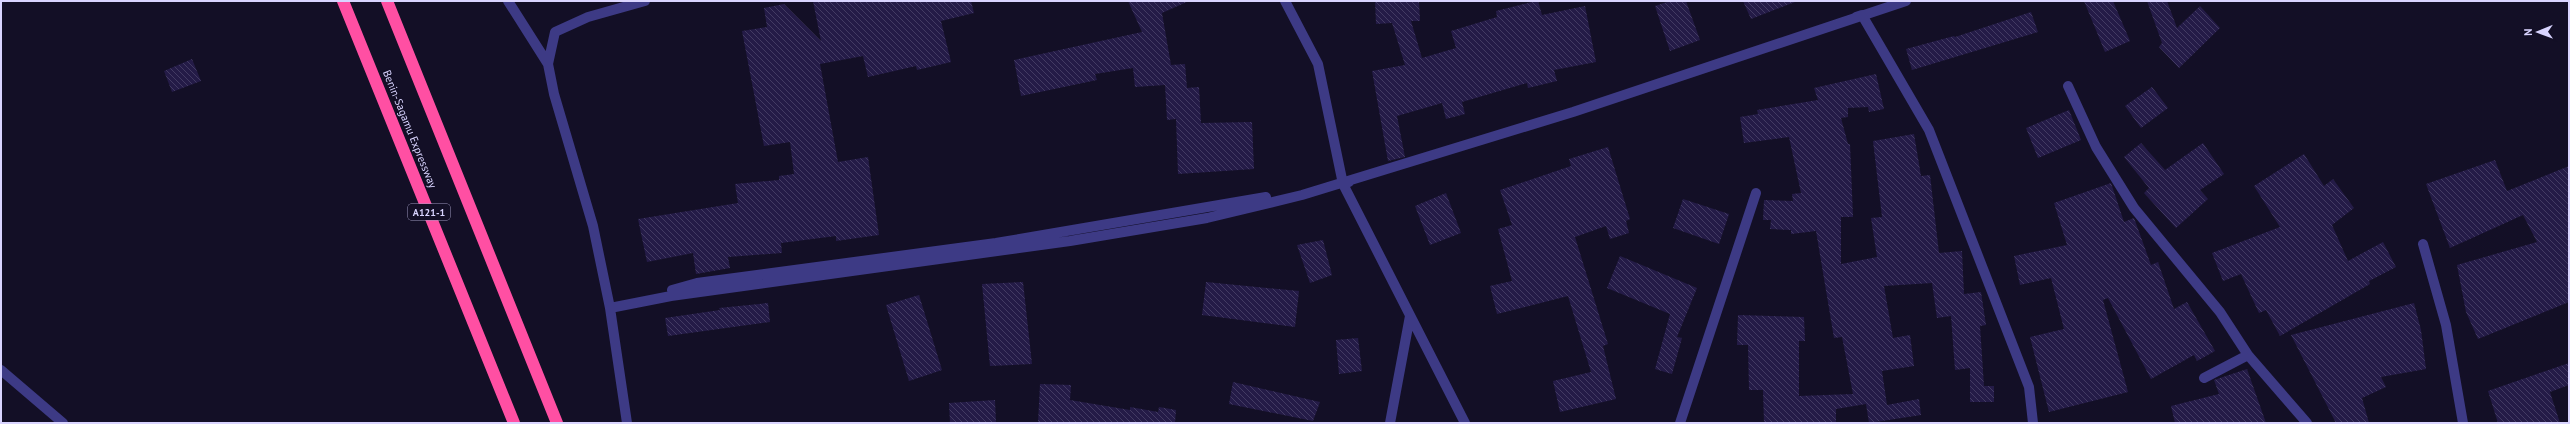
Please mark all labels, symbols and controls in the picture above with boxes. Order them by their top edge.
north arrow [2518,12,2558,52]
text: N [2521,28,2535,36]
street label: Benin-Sagamu Expressway [380,68,440,191]
road number: A121-1 [408,204,450,220]

